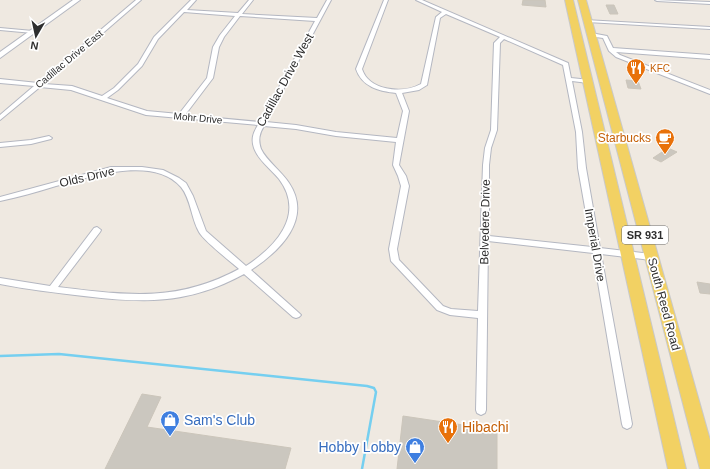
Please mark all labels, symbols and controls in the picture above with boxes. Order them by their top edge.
north arrow [16,16,56,56]
street label: Cadillac Drive East [33,27,105,90]
street label: Cadillac Drive West [254,30,317,129]
text: N [30,39,39,52]
restaurant icon: KFC [625,57,647,85]
place label: KFC [650,63,670,74]
street label: Mohr Drive [173,110,223,126]
cafe icon: Starbucks [654,127,676,155]
place label: Starbucks [598,131,651,145]
street label: Olds Drive [58,164,116,190]
street label: Belvedere Drive [477,179,493,265]
street label: Imperial Drive [582,207,608,283]
road number: SR 931 [622,226,668,244]
street label: South Reed Road [645,256,683,352]
shop icon: Sam's Club [159,409,181,437]
place label: Sam's Club [184,412,255,428]
restaurant icon: Hibachi [437,416,459,444]
place label: Hibachi [462,419,509,435]
shop icon: Hobby Lobby [404,436,426,464]
place label: Hobby Lobby [318,439,401,455]

